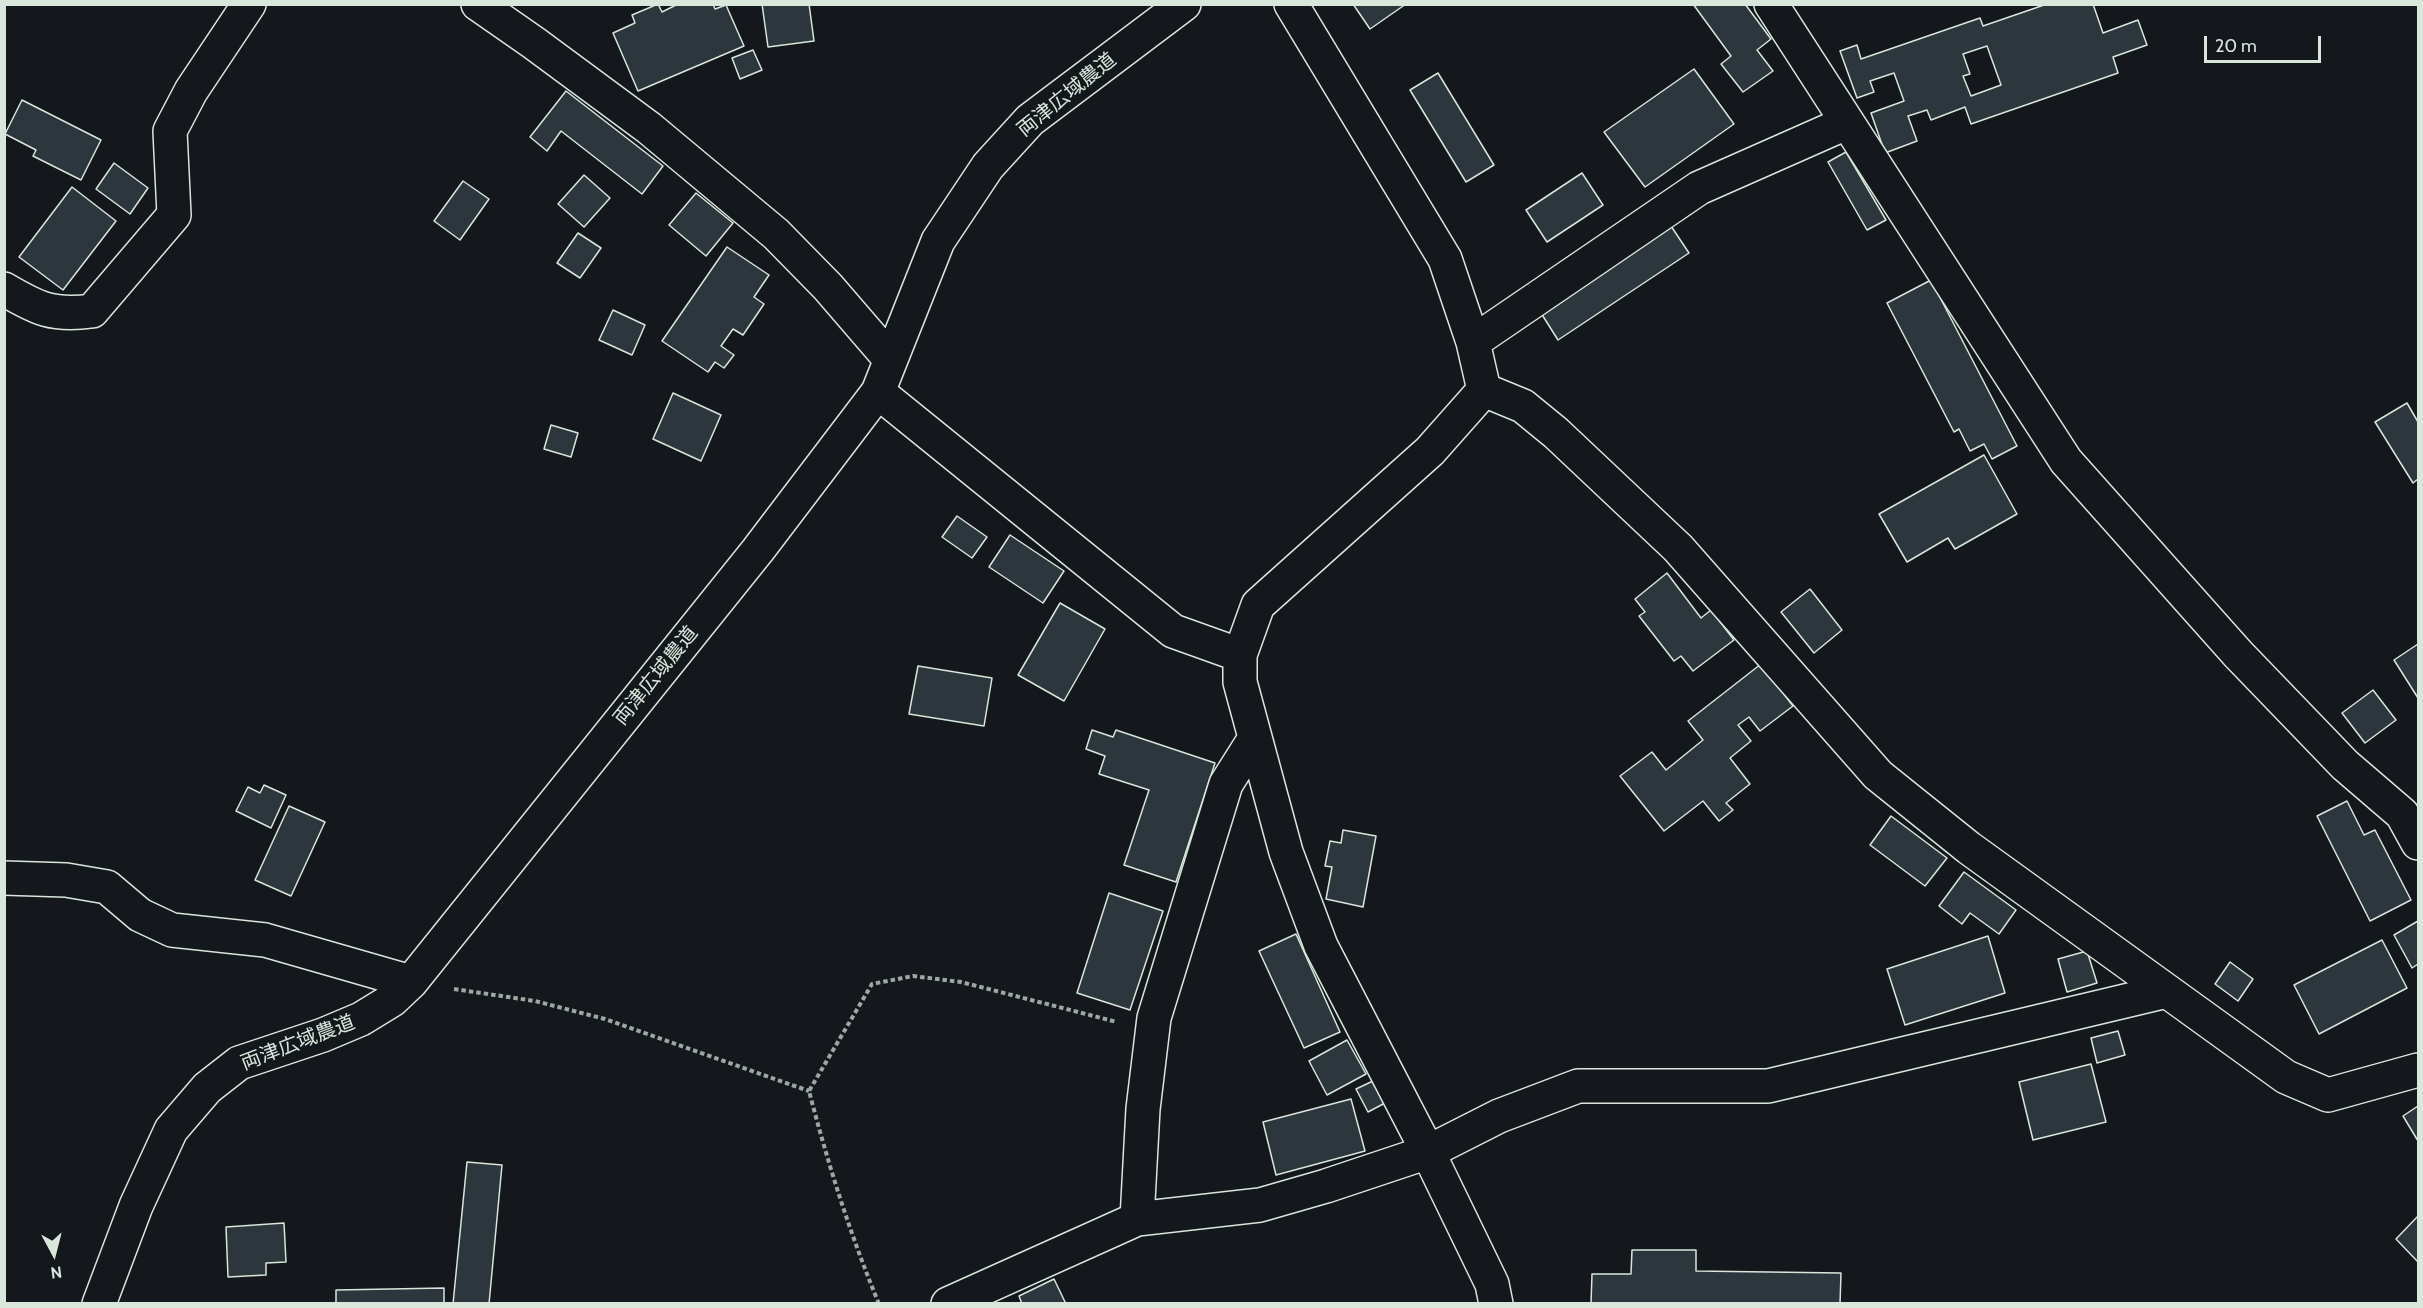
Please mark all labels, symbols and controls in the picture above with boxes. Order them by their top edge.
scale bar [2207,24,2324,62]
text: 20 m [2215,35,2257,57]
street label: 両津広域農道 [1013,48,1121,142]
street label: 両津広域農道 [609,622,703,730]
street label: 両津広域農道 [238,1010,358,1076]
north arrow [24,1224,84,1284]
text: N [49,1262,63,1282]

